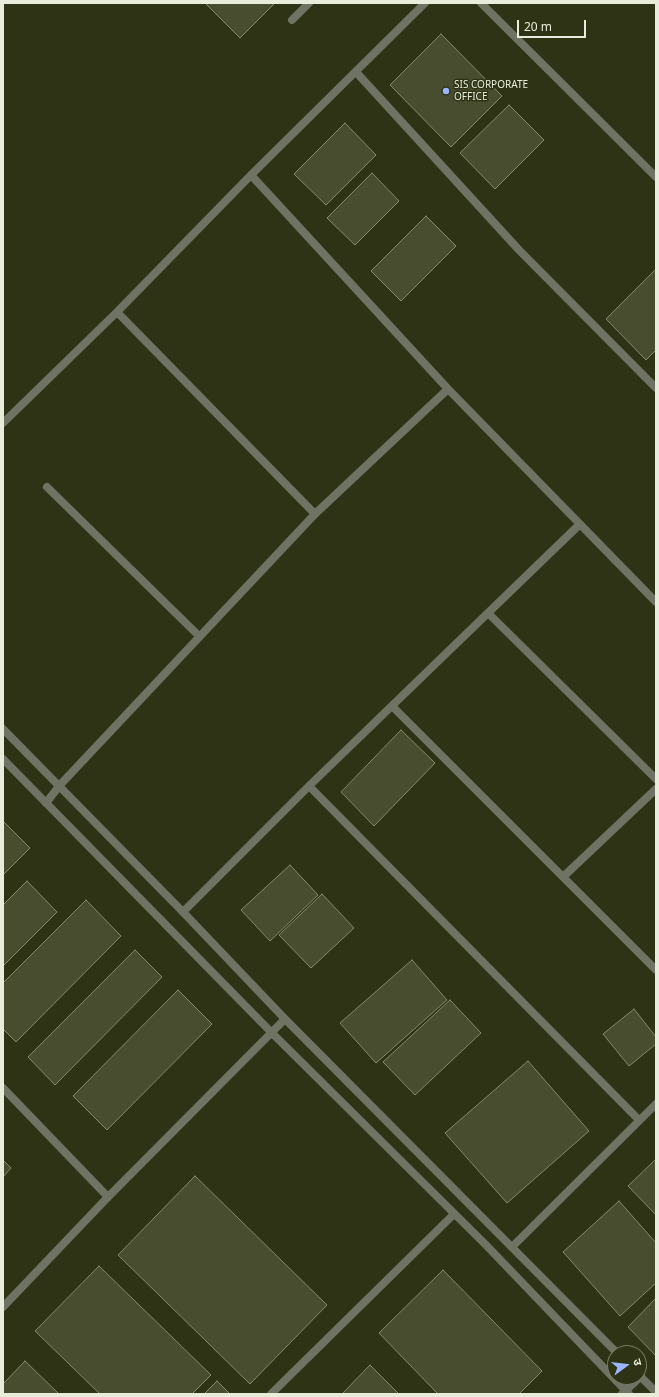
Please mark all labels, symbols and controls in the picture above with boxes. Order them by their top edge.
scale bar [519,12,588,38]
text: 20 m [524,18,552,35]
place label: SIS CORPORATE OFFICE [454,79,528,102]
marker: SIS CORPORATE OFFICE [441,86,451,96]
north arrow [607,1345,647,1385]
text: उ [630,1357,646,1367]

